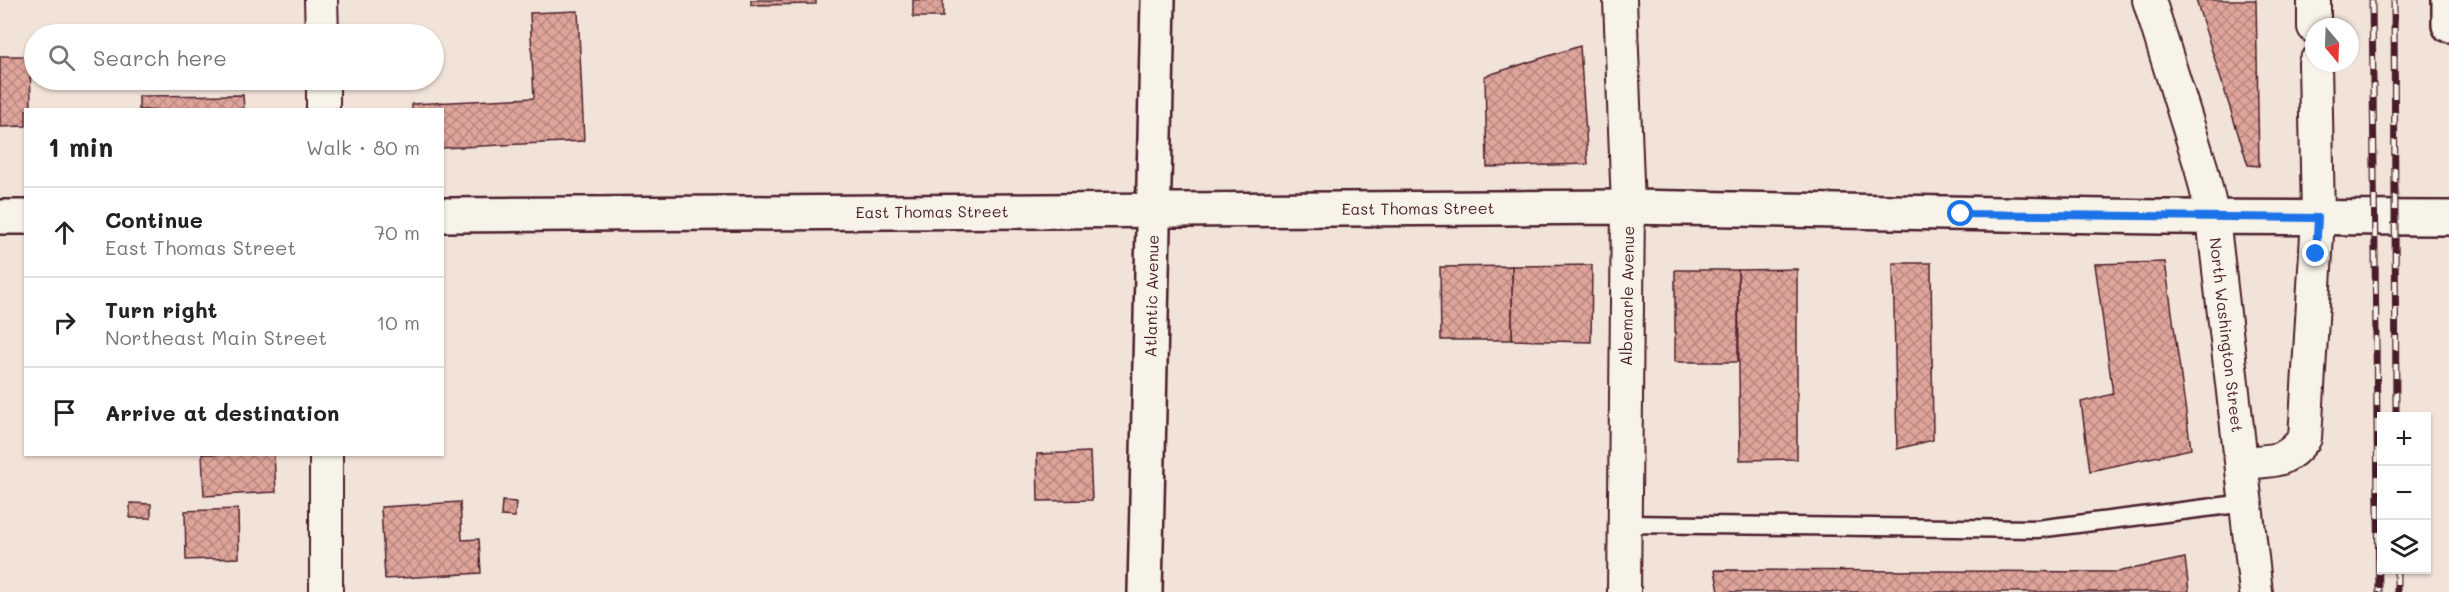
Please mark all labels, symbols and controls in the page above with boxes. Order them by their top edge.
north arrow [2305,18,2359,72]
search box [24,24,444,90]
icon: search [45,41,78,74]
text: Search here [93,43,227,72]
text: 1 min [48,130,113,164]
text: Walk · 80 m [306,134,420,160]
street label: East Thomas Street [1341,197,1495,219]
street label: East Thomas Street [855,200,1009,222]
route start [1947,200,1973,226]
text: Continue [105,205,203,234]
icon: ahead [48,216,81,249]
text: 70 m [374,219,420,245]
street label: Albemarle Avenue [1615,226,1638,366]
text: East Thomas Street [105,234,296,260]
street label: Atlantic Avenue [1139,234,1163,358]
street label: North Washington Street [2205,236,2249,433]
route end [2302,240,2328,266]
text: Turn right [105,295,217,324]
icon: right [48,306,81,339]
text: 10 m [376,309,420,335]
text: Northeast Main Street [105,324,327,350]
icon: arrive [48,396,81,429]
text: Arrive at destination [105,398,340,427]
map controls [2377,412,2431,574]
button: + [2377,412,2431,466]
button: − [2377,466,2431,520]
button: layers [2377,520,2431,574]

